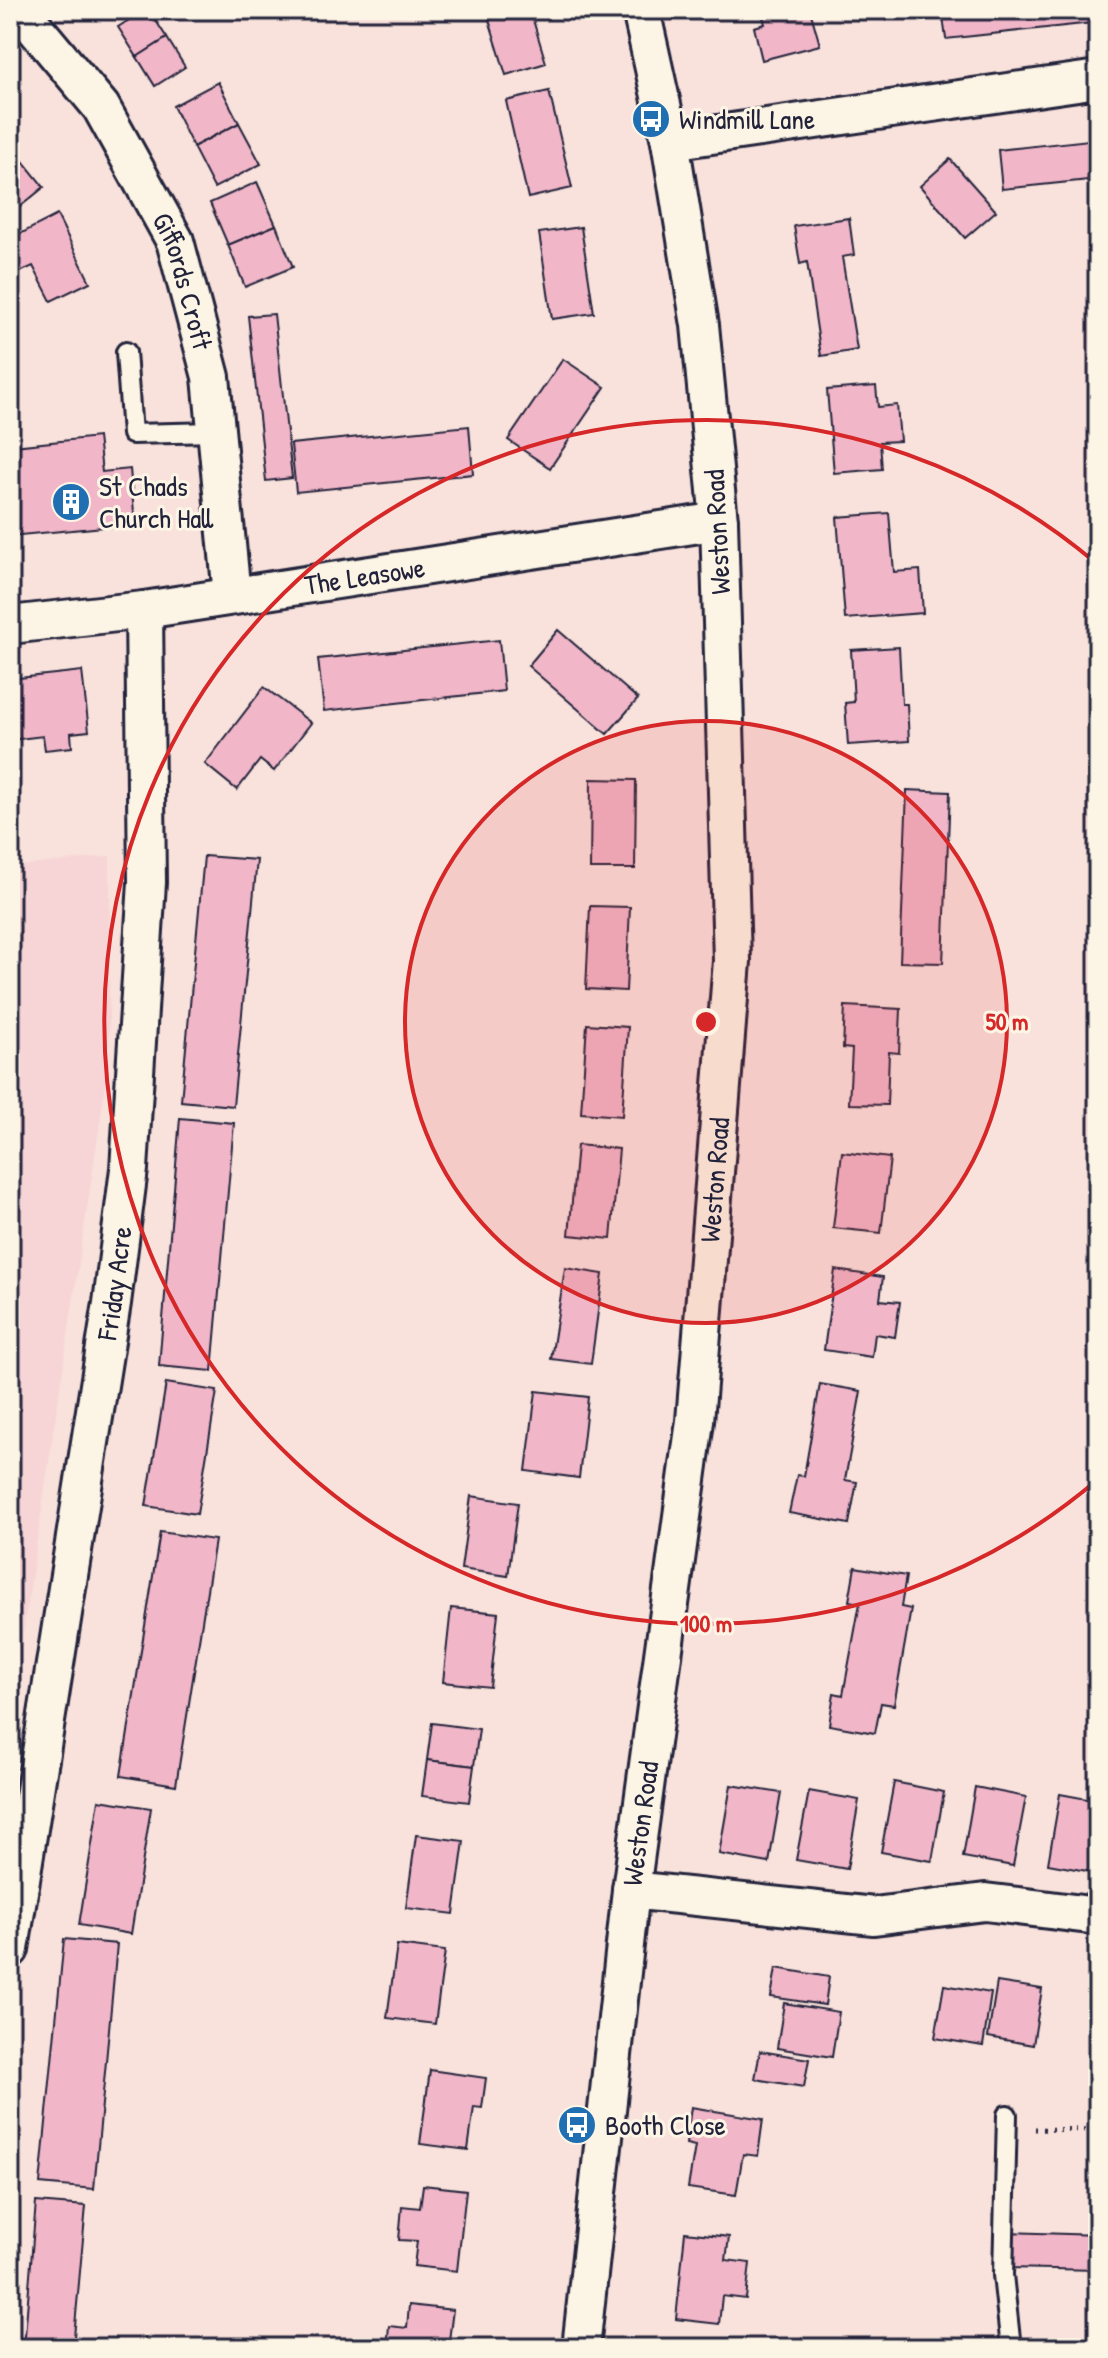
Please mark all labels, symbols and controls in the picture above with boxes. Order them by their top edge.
bus stop icon: Windmill Lane [630,98,672,140]
place label: Windmill Lane [679,100,815,138]
street label: Giffords Croft [144,205,222,354]
place label: St Chads Church Hall [99,467,214,537]
street label: Weston Road [695,468,739,595]
building icon: St Chads Church Hall [50,481,92,523]
street label: The Leasowe [302,548,427,604]
text: 50 m [986,1005,1028,1037]
centre of rings [692,1008,720,1036]
street label: Weston Road [690,1116,738,1244]
street label: Friday Acre [87,1224,141,1344]
text: 100 m [680,1607,732,1639]
street label: Weston Road [613,1759,667,1888]
bus stop icon: Booth Close [556,2104,598,2146]
place label: Booth Close [605,2106,726,2144]

